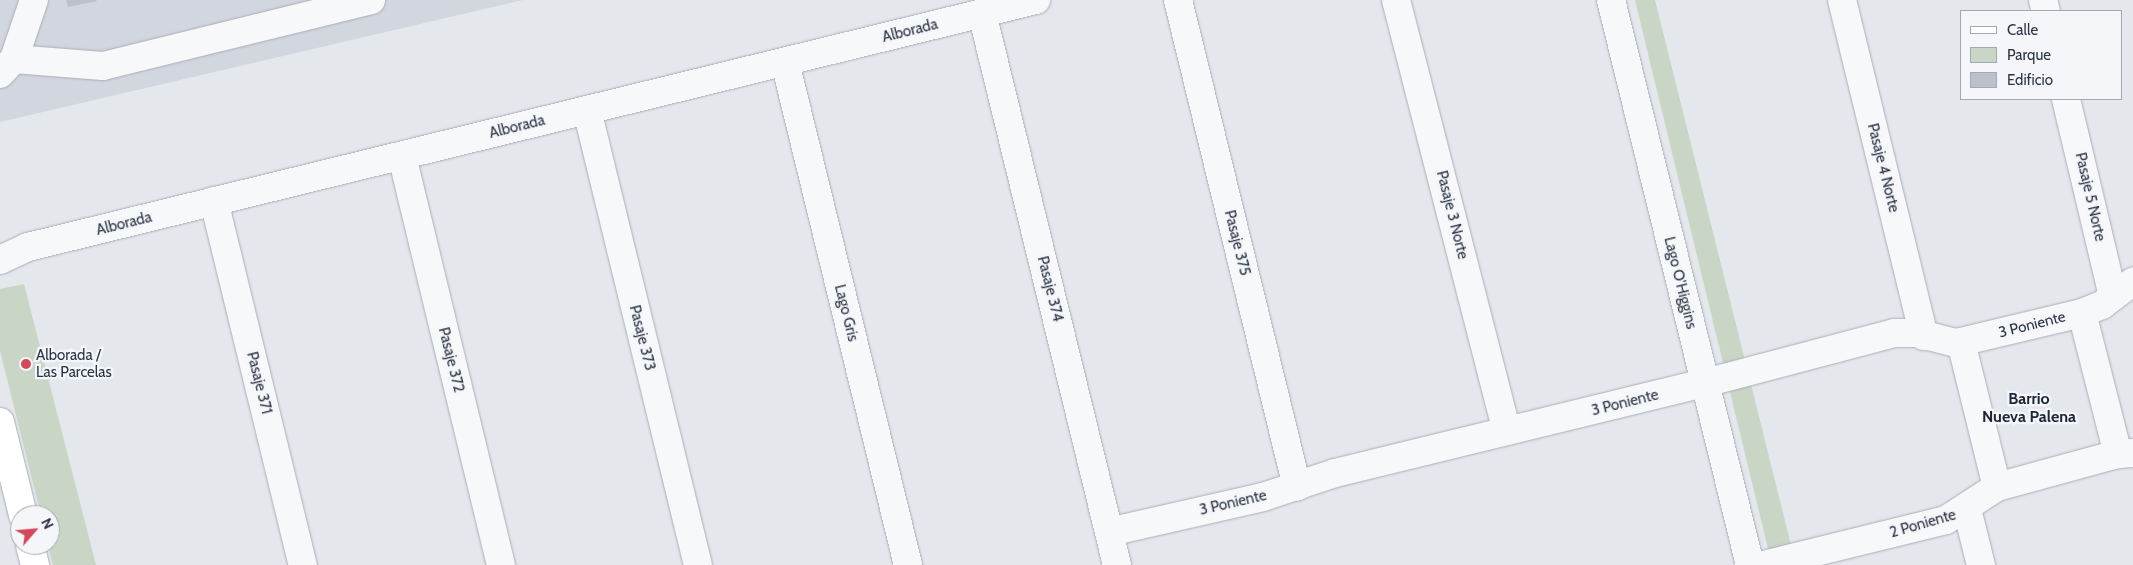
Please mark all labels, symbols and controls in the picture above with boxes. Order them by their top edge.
legend [1960,10,2123,100]
street label: Alborada [880,15,940,47]
text: Calle [2007,21,2038,39]
text: Parque [2007,46,2051,64]
text: Edificio [2007,71,2053,89]
street label: Alborada [487,111,547,143]
street label: Pasaje 4 Norte [1863,122,1903,214]
street label: Pasaje 5 Norte [2071,151,2109,243]
street label: Pasaje 3 Norte [1432,169,1472,261]
street label: Alborada [94,208,154,240]
street label: Pasaje 375 [1220,208,1254,278]
street label: Lago O'Higgins [1660,235,1700,331]
street label: Pasaje 374 [1033,254,1067,324]
street label: Lago Gris [830,283,862,343]
street label: Pasaje 373 [625,303,659,373]
street label: 3 Poniente [1997,308,2067,342]
street label: Pasaje 372 [434,325,468,395]
place label: Alborada / Las Parcelas [36,346,112,381]
street label: Pasaje 371 [243,350,275,416]
marker: Alborada / Las Parcelas [20,358,32,370]
street label: 3 Poniente [1590,386,1660,420]
district label: Barrio Nueva Palena [1982,389,2076,427]
street label: 3 Poniente [1198,487,1268,519]
north arrow [10,505,60,555]
street label: 2 Poniente [1888,506,1958,542]
text: N [37,515,58,532]

